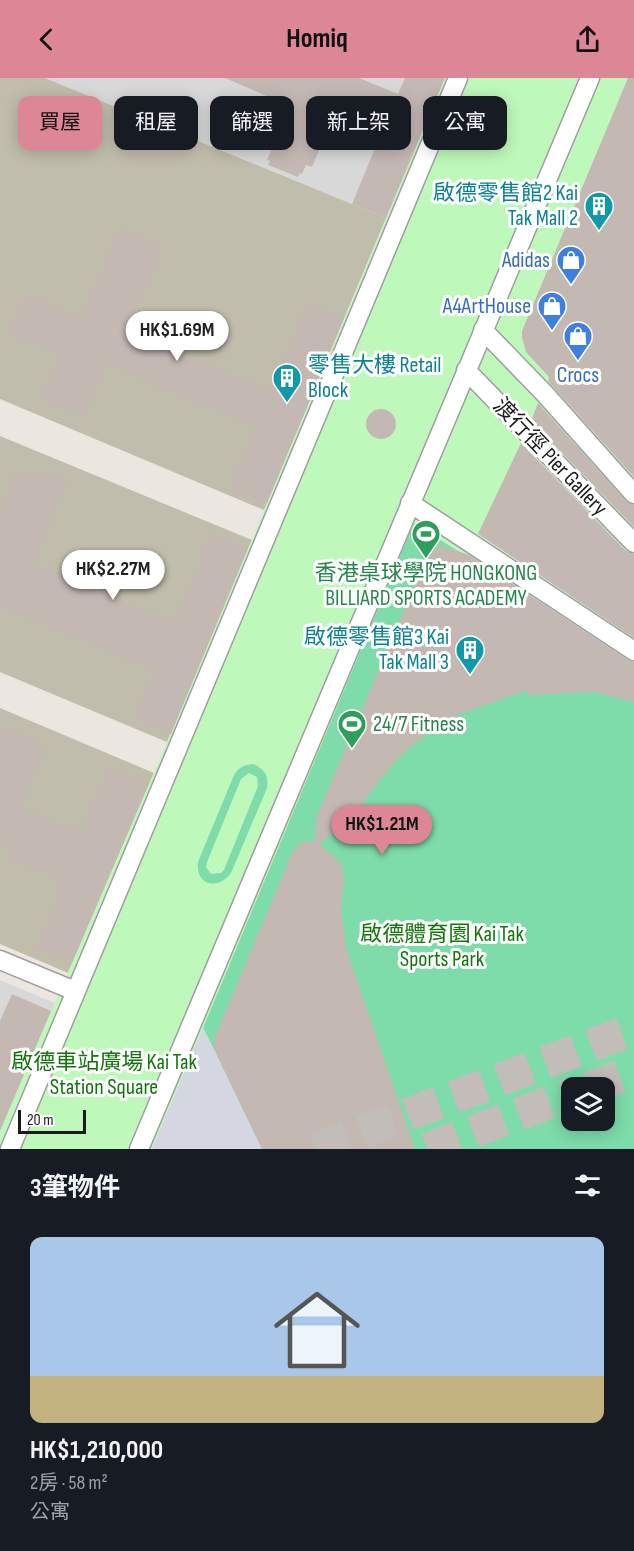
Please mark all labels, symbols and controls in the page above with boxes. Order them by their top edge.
icon: back [30,23,63,56]
text: Homiq [286,23,348,55]
icon: share [571,23,604,56]
chip: 買屋 [18,96,102,150]
chip: 租屋 [114,96,198,150]
chip: 篩選 [210,96,294,150]
chip: 新上架 [306,96,411,150]
chip: 公寓 [423,96,507,150]
place label: 啟德零售館2 Kai Tak Mall 2 [433,180,578,232]
building icon: 啟德零售館2 Kai Tak Mall 2 [583,190,615,232]
shop icon: Adidas [555,244,587,286]
place label: Adidas [501,247,550,274]
shop icon: A4ArtHouse [536,290,568,332]
place label: A4ArtHouse [442,293,531,320]
pin: HK$1.69M [115,311,239,362]
text: HK$1.69M [140,318,214,342]
shop icon: Crocs [562,320,594,362]
place label: 零售大樓 Retail Block [308,352,441,404]
building icon: 零售大樓 Retail Block [271,362,303,404]
place label: Crocs [557,362,599,389]
street label: 渡行徑 Pier Gallery [487,393,613,522]
sports icon: 香港桌球學院 HONGKONG BILLIARD SPORTS ACADEMY [410,518,442,560]
pin: HK$2.27M [51,550,175,601]
text: HK$2.27M [76,557,150,581]
place label: 香港桌球學院 HONGKONG BILLIARD SPORTS ACADEMY [315,560,537,612]
place label: 啟德零售館3 Kai Tak Mall 3 [304,624,449,676]
building icon: 啟德零售館3 Kai Tak Mall 3 [454,634,486,676]
sports icon: 24/7 Fitness [336,708,368,750]
place label: 24/7 Fitness [373,711,464,738]
pin: HK$1.21M [320,805,444,856]
text: HK$1.21M [345,812,419,836]
park label: 啟德體育園 Kai Tak Sports Park [360,921,524,973]
park label: 啟德車站廣場 Kai Tak Station Square [11,1049,197,1101]
map controls [561,1077,615,1131]
button: layers [561,1077,615,1131]
scale bar [18,1107,86,1134]
text: 20 m [27,1111,54,1130]
icon: filters [571,1169,604,1202]
text: 3筆物件 [30,1173,120,1204]
icon: home [263,1276,371,1384]
text: HK$1,210,000 [30,1435,163,1466]
text: 2房 · 58 m² [30,1471,108,1495]
text: 公寓 [30,1500,70,1524]

